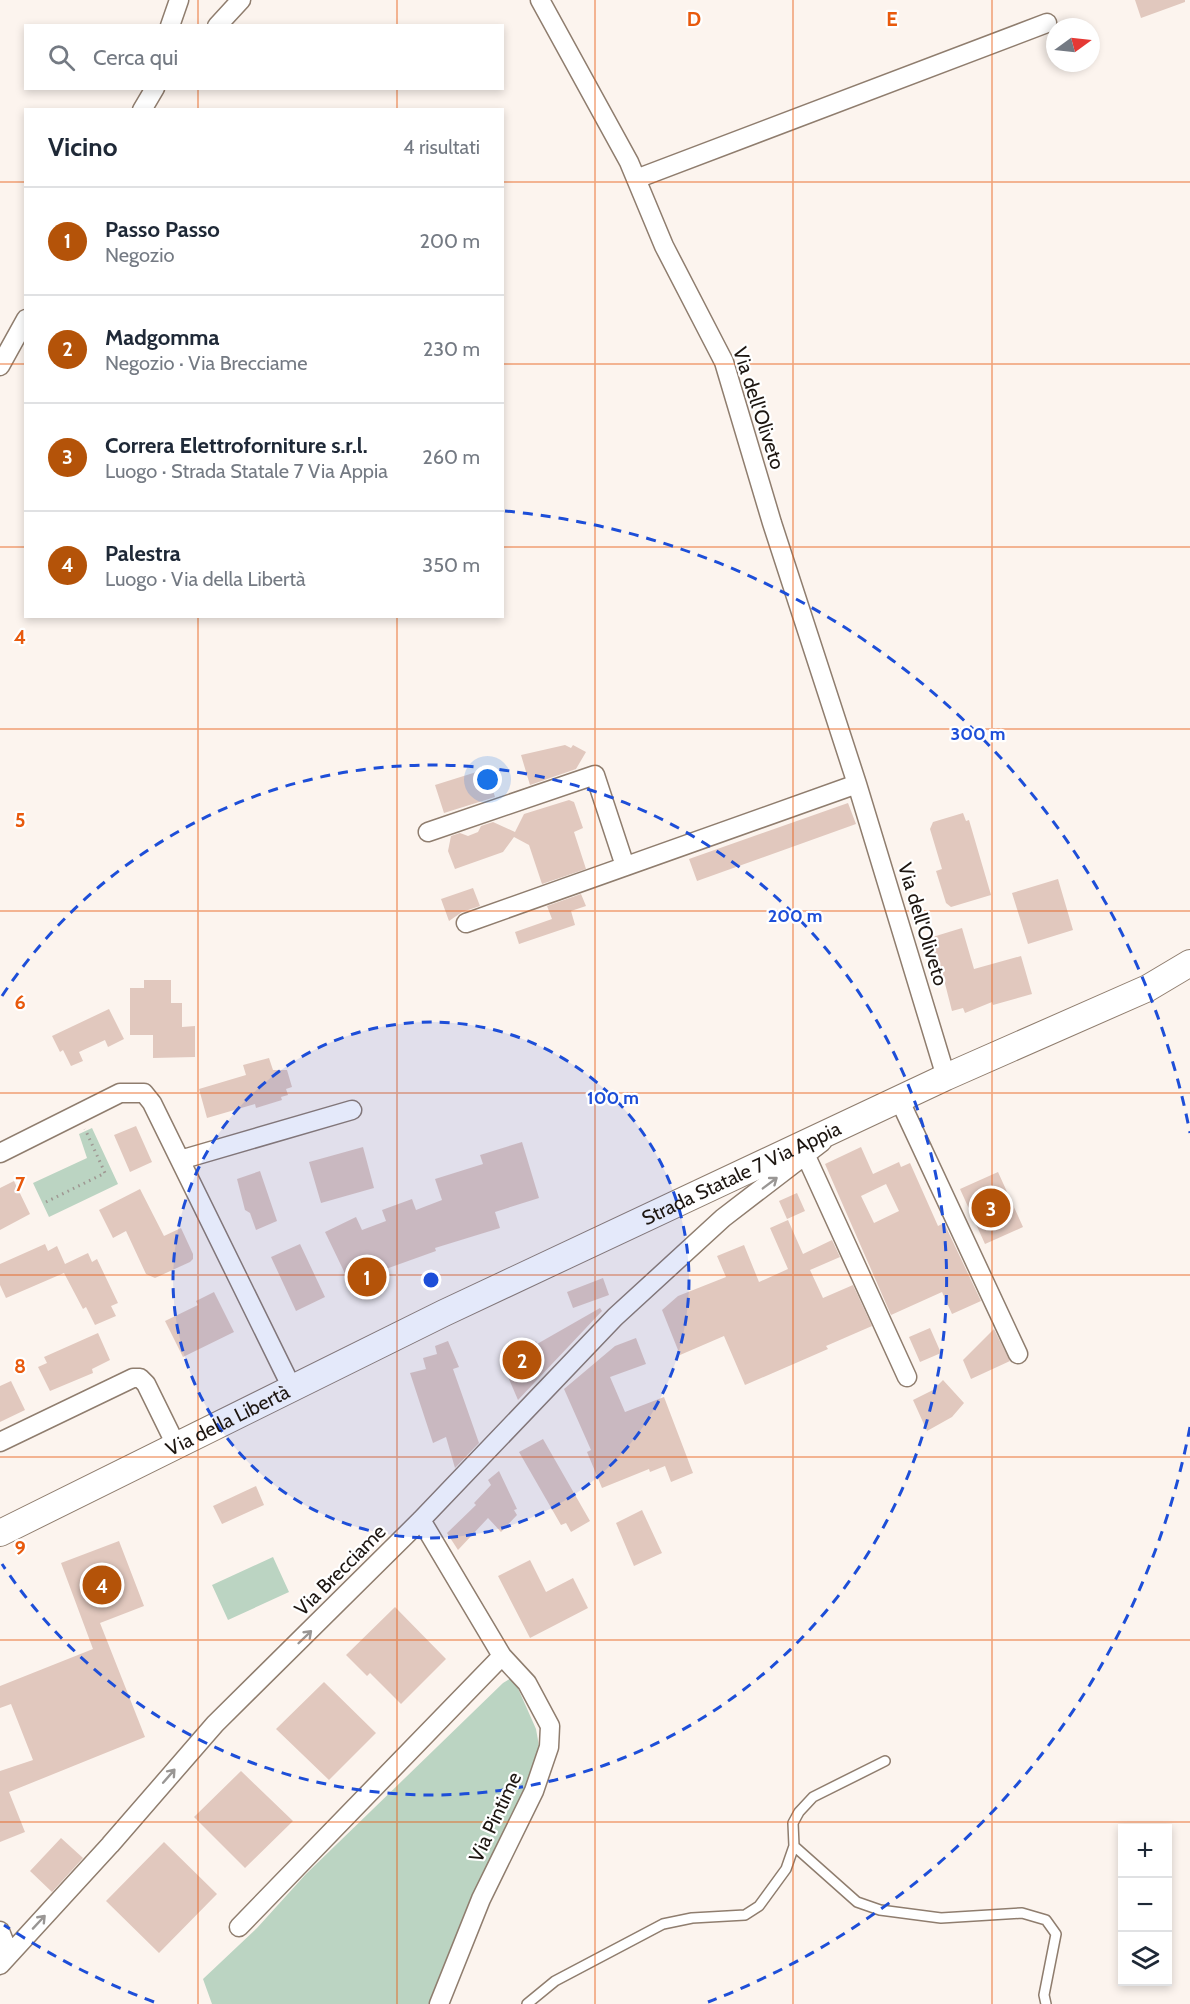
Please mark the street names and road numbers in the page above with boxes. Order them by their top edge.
street label: Via dell'Oliveto [728,344,790,472]
street label: Via dell'Oliveto [893,860,953,988]
street label: Strada Statale 7 Via Appia [638,1116,845,1230]
street label: Via della Libertà [162,1379,294,1461]
street label: Via Brecciame [289,1519,391,1621]
street label: Via Pintime [464,1768,526,1866]

